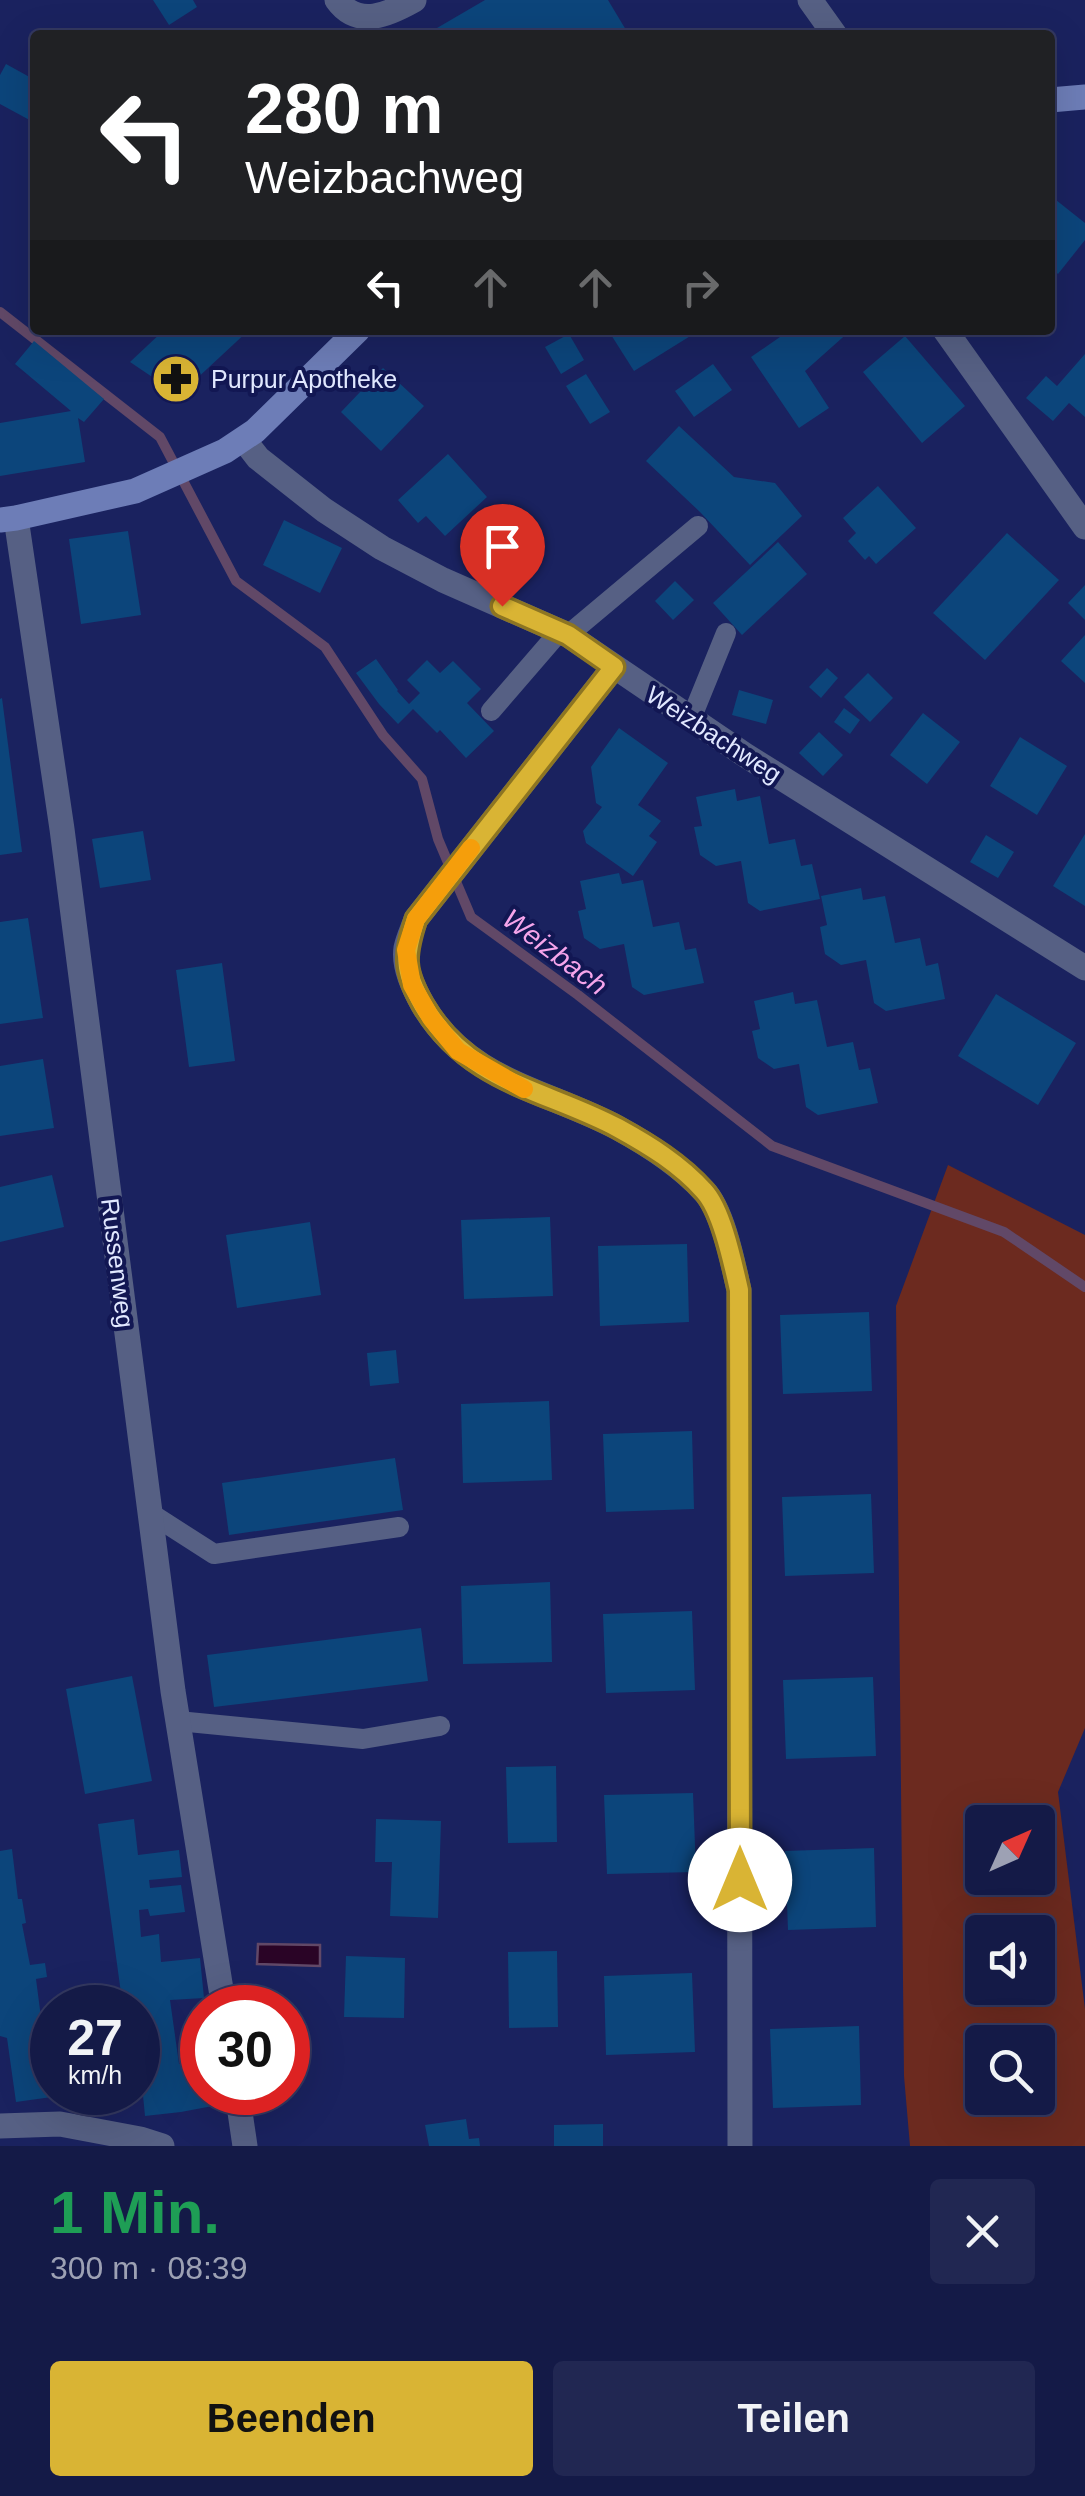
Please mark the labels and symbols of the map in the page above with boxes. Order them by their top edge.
pharmacy icon: Purpur Apotheke [150,353,202,405]
place label: Purpur Apotheke [211,365,397,393]
pin [460,504,545,607]
street label: Weizbachweg [641,680,787,788]
water label: Weizbach [497,903,613,1001]
street label: Russenweg [96,1196,140,1330]
north arrow [965,1805,1055,1895]
position arrow [688,1828,792,1932]
speed limit sign: 30 [180,1985,310,2115]

